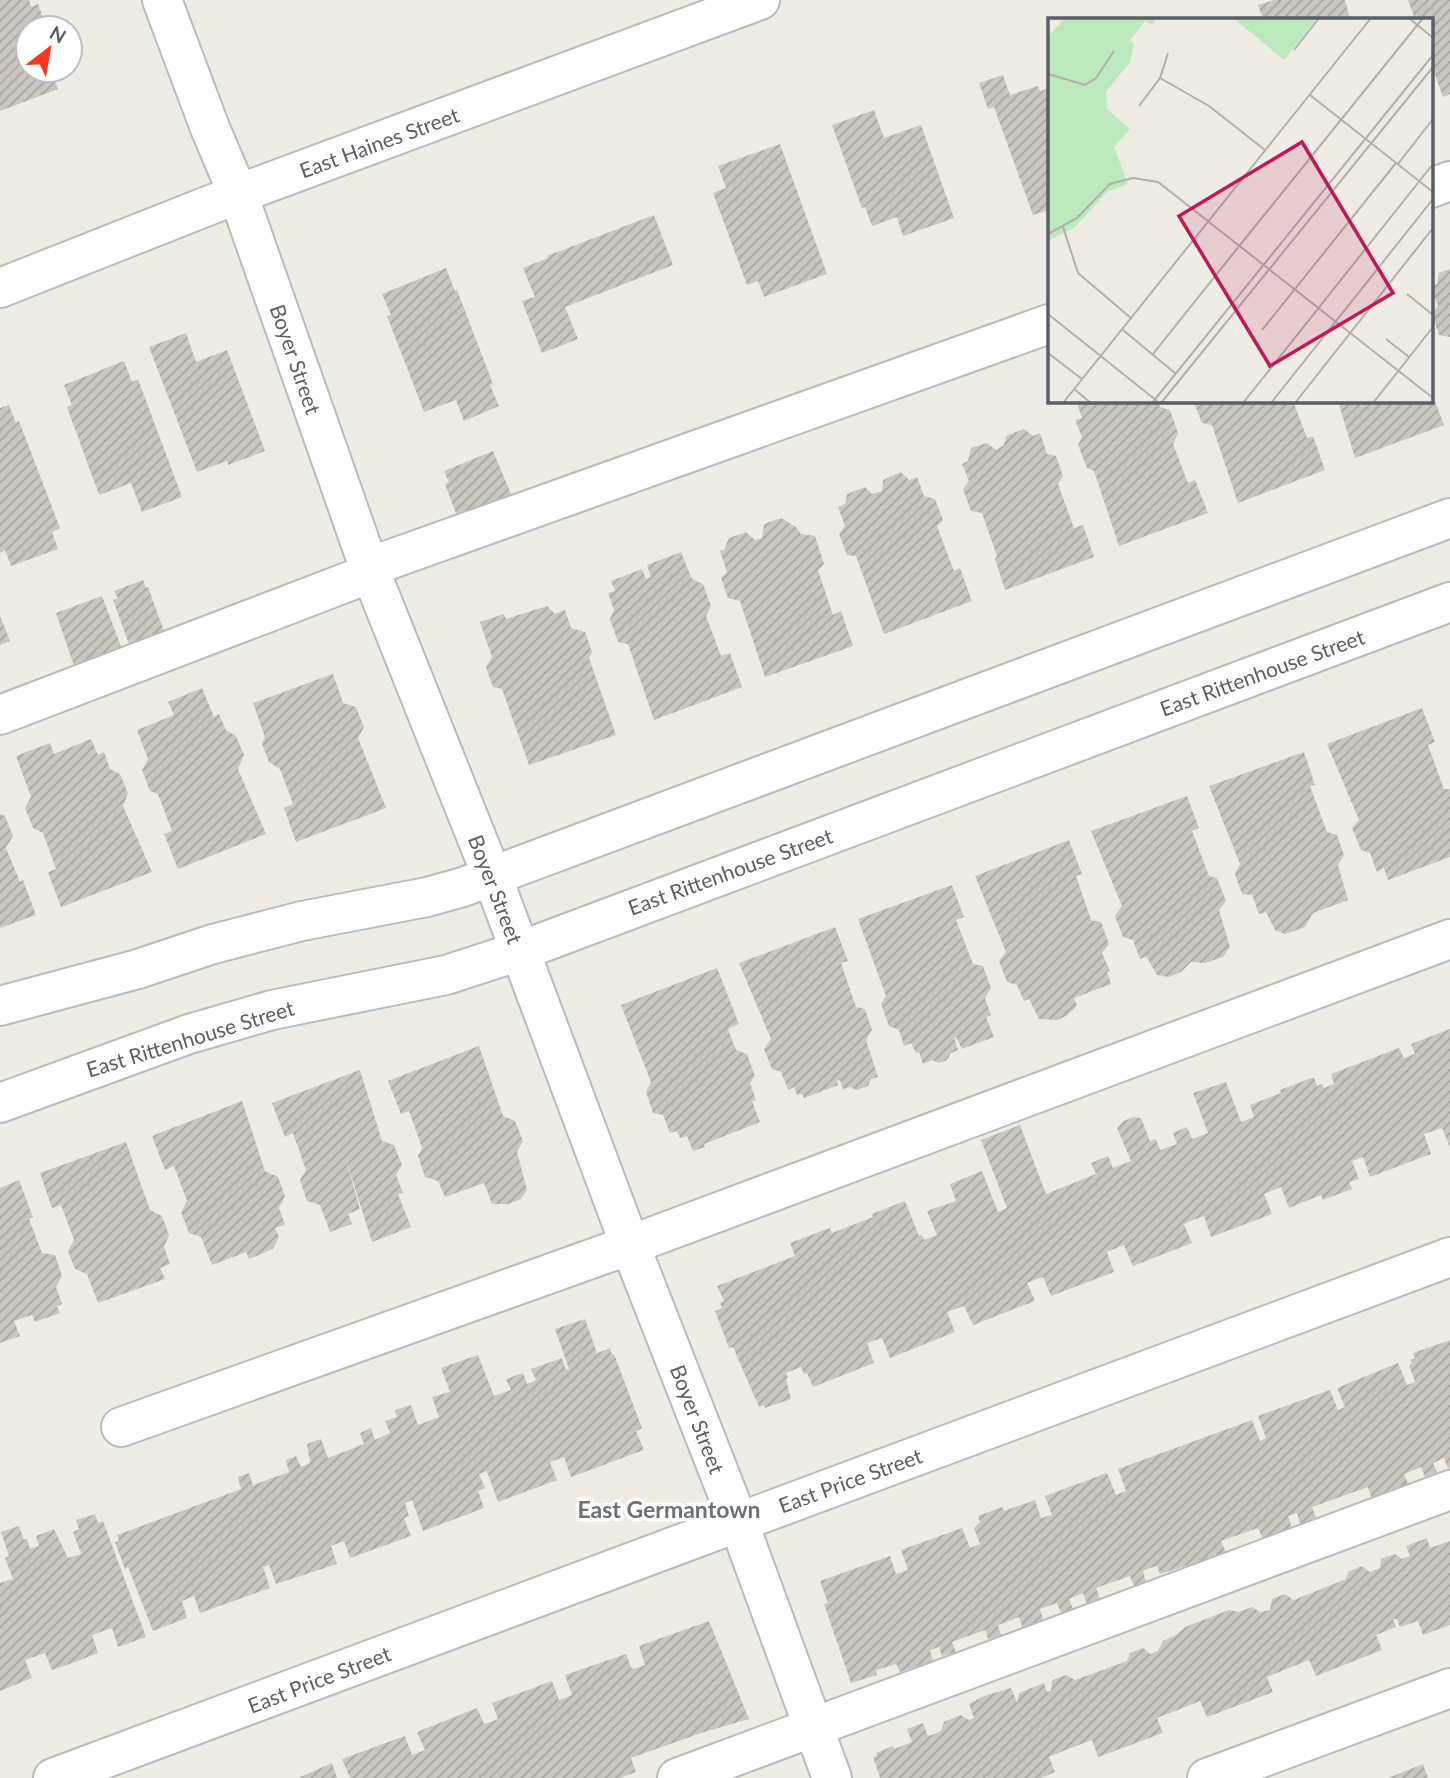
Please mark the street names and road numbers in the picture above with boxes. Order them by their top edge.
street label: East Haines Street [296,101,463,183]
street label: Boyer Street [266,301,327,418]
street label: East Rittenhouse Street [1156,623,1368,721]
street label: East Rittenhouse Street [624,822,836,920]
street label: Boyer Street [464,831,528,947]
street label: East Rittenhouse Street [83,994,297,1081]
street label: Boyer Street [666,1361,730,1477]
street label: East Price Street [775,1442,926,1518]
street label: East Price Street [244,1640,394,1718]

